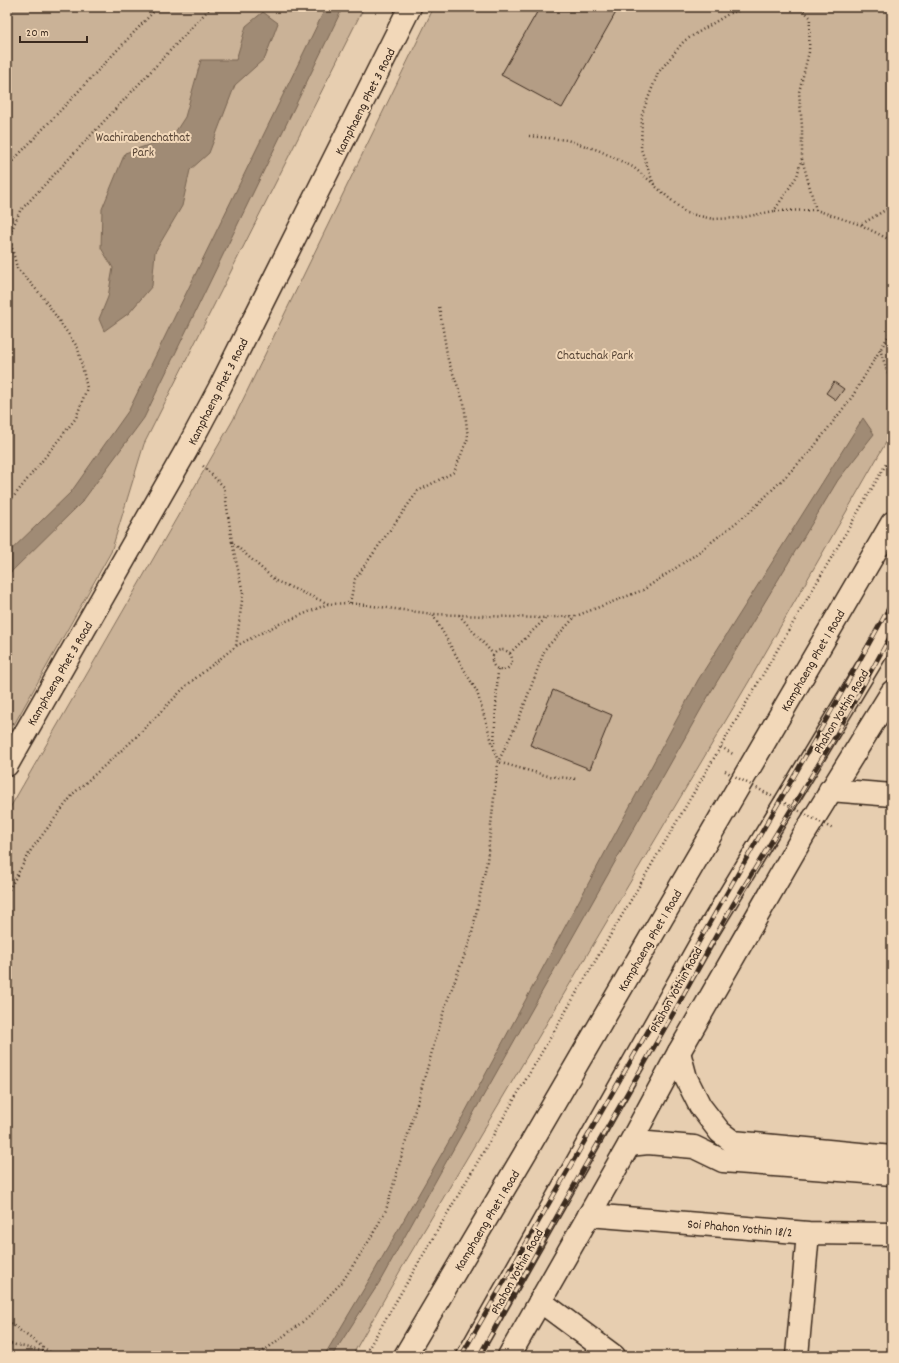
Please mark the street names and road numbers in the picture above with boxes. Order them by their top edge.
street label: Kamphaeng Phet 3 Road [331,45,401,159]
street label: Kamphaeng Phet 3 Road [184,335,254,449]
street label: Kamphaeng Phet 1 Road [777,607,851,716]
street label: Kamphaeng Phet 3 Road [23,618,99,730]
street label: Phahon Yothin Road [809,666,875,758]
street label: Kamphaeng Phet 1 Road [614,887,688,996]
street label: Phahon Yothin Road [646,944,709,1037]
street label: Kamphaeng Phet 1 Road [450,1167,526,1275]
street label: Soi Phahon Yothin 18/2 [686,1215,793,1244]
street label: Phahon Yothin Road [487,1226,550,1319]

